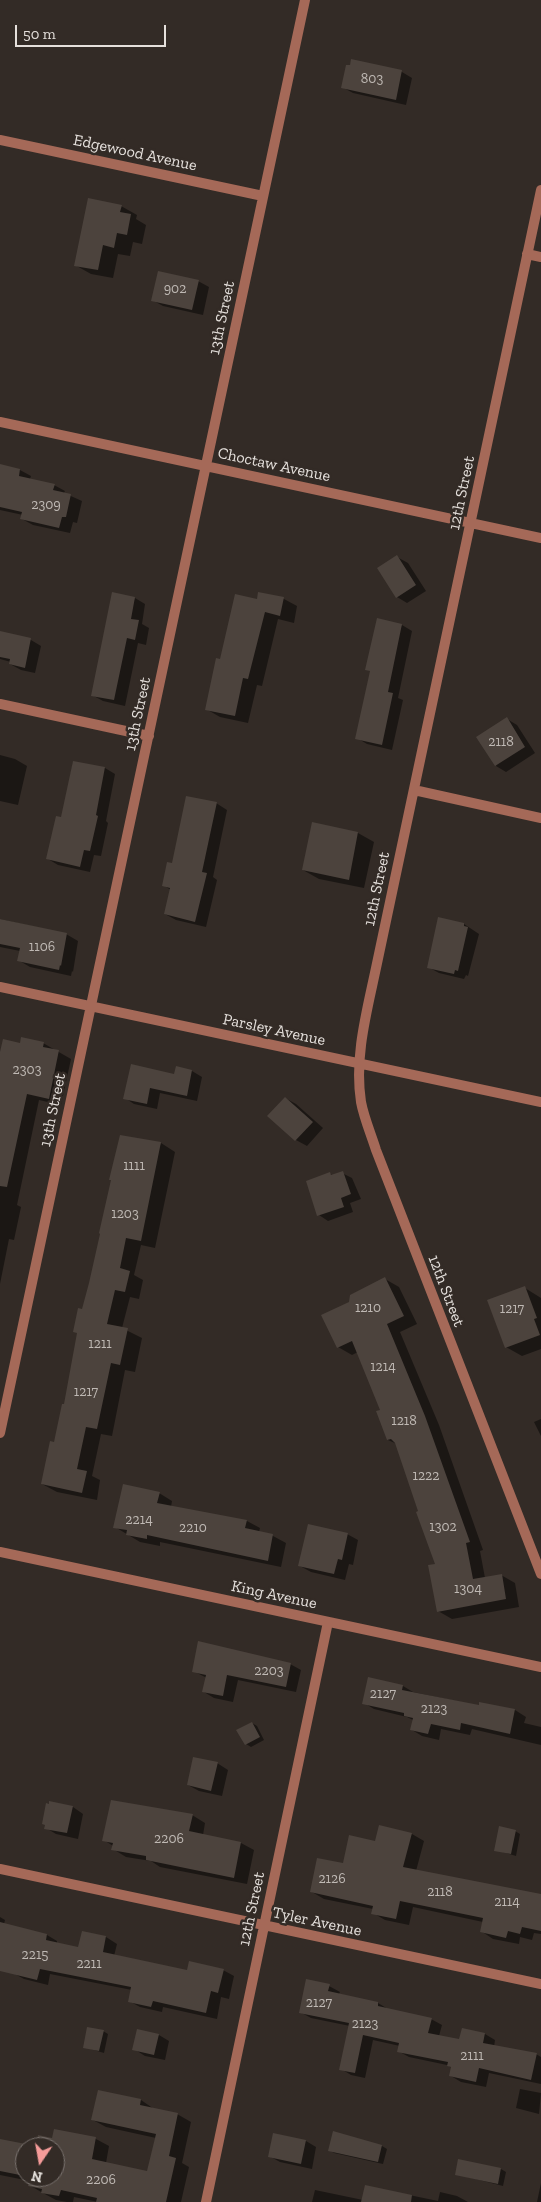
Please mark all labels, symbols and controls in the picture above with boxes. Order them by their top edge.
scale bar [18,15,169,47]
text: 50 m [23,25,56,43]
house number: 803 [361,71,383,87]
street label: Edgewood Avenue [71,131,199,175]
street label: 13th Street [205,279,239,357]
house number: 902 [164,281,186,297]
street label: Choctaw Avenue [216,444,332,486]
street label: 12th Street [445,454,479,532]
house number: 2309 [31,497,61,513]
street label: 13th Street [121,675,155,753]
house number: 2118 [488,734,514,750]
street label: 12th Street [360,850,394,928]
house number: 1106 [29,939,55,955]
street label: Parsley Avenue [221,1010,327,1050]
house number: 2303 [13,1062,41,1078]
street label: 13th Street [36,1071,70,1149]
house number: 1111 [123,1158,145,1174]
house number: 1203 [111,1206,139,1222]
street label: 12th Street [424,1253,468,1329]
house number: 1210 [355,1300,381,1316]
house number: 1217 [500,1301,524,1317]
house number: 1211 [88,1336,112,1352]
house number: 1214 [370,1359,396,1375]
house number: 1217 [74,1384,98,1400]
house number: 1218 [391,1413,417,1429]
house number: 1222 [412,1468,440,1484]
house number: 2214 [125,1512,153,1528]
house number: 1302 [429,1519,457,1535]
house number: 2210 [179,1520,207,1536]
street label: King Avenue [229,1577,319,1613]
house number: 1304 [454,1581,482,1597]
house number: 2203 [254,1663,284,1679]
house number: 2127 [370,1686,396,1702]
house number: 2123 [421,1701,447,1717]
house number: 2206 [154,1831,184,1847]
street label: 12th Street [235,1870,269,1948]
house number: 2126 [318,1871,346,1887]
house number: 2118 [427,1884,453,1900]
house number: 2114 [494,1894,520,1910]
street label: Tyler Avenue [271,1903,363,1941]
house number: 2215 [22,1947,48,1963]
house number: 2211 [76,1956,102,1972]
house number: 2127 [306,1995,332,2011]
house number: 2123 [352,2016,378,2032]
house number: 2111 [460,2048,484,2064]
north arrow [15,2137,65,2187]
text: N [30,2167,44,2186]
house number: 2206 [86,2172,116,2188]

